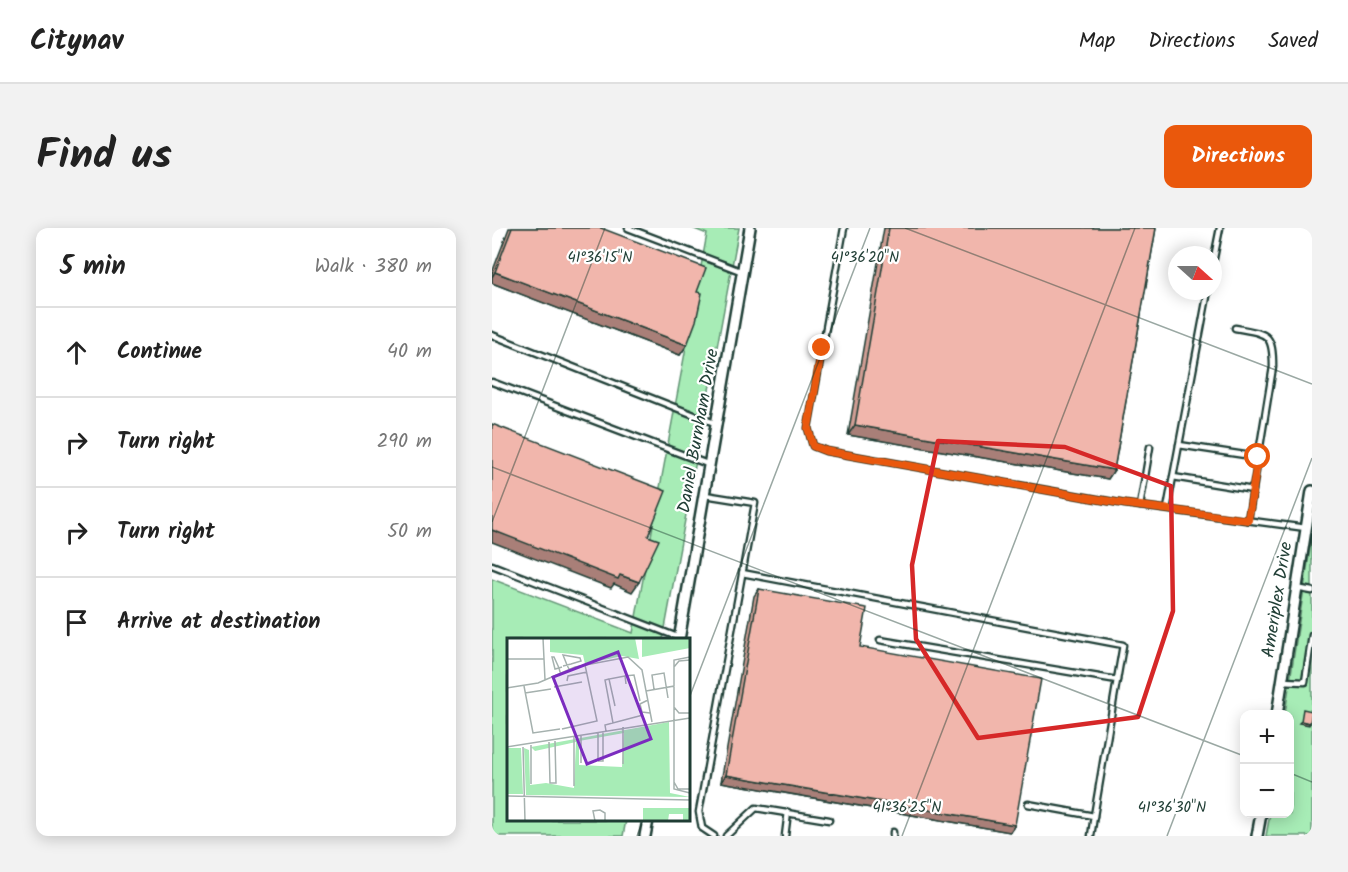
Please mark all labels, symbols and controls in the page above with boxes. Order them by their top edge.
text: Citynav [30,19,123,64]
text: Map [1079,25,1115,58]
text: Directions [1148,25,1235,58]
text: Saved [1268,25,1318,58]
text: Find us [36,123,172,190]
button: Directions [1164,125,1312,188]
text: 5 min [60,246,126,288]
text: 41°36'15"N [567,246,633,270]
text: 41°36'20"N [831,246,899,270]
north arrow [1168,246,1222,300]
text: Walk · 380 m [315,251,432,283]
route end [808,334,834,360]
text: Continue [117,335,202,370]
icon: ahead [60,336,93,369]
text: 40 m [387,336,432,368]
street label: Daniel Burnham Drive [670,346,728,516]
text: Turn right [117,425,215,460]
icon: right [60,426,93,459]
text: 290 m [377,426,432,458]
route start [1244,443,1270,469]
text: Turn right [117,515,215,550]
icon: right [60,516,93,549]
text: 50 m [387,516,432,548]
street label: Ameriplex Drive [1255,540,1301,660]
text: Arrive at destination [117,605,320,640]
icon: arrive [60,606,93,639]
inset map [507,638,690,821]
map controls [1240,710,1294,818]
button: + [1240,710,1294,764]
button: − [1240,764,1294,818]
text: 41°36'25"N [872,796,942,820]
text: 41°36'30"N [1138,796,1206,820]

